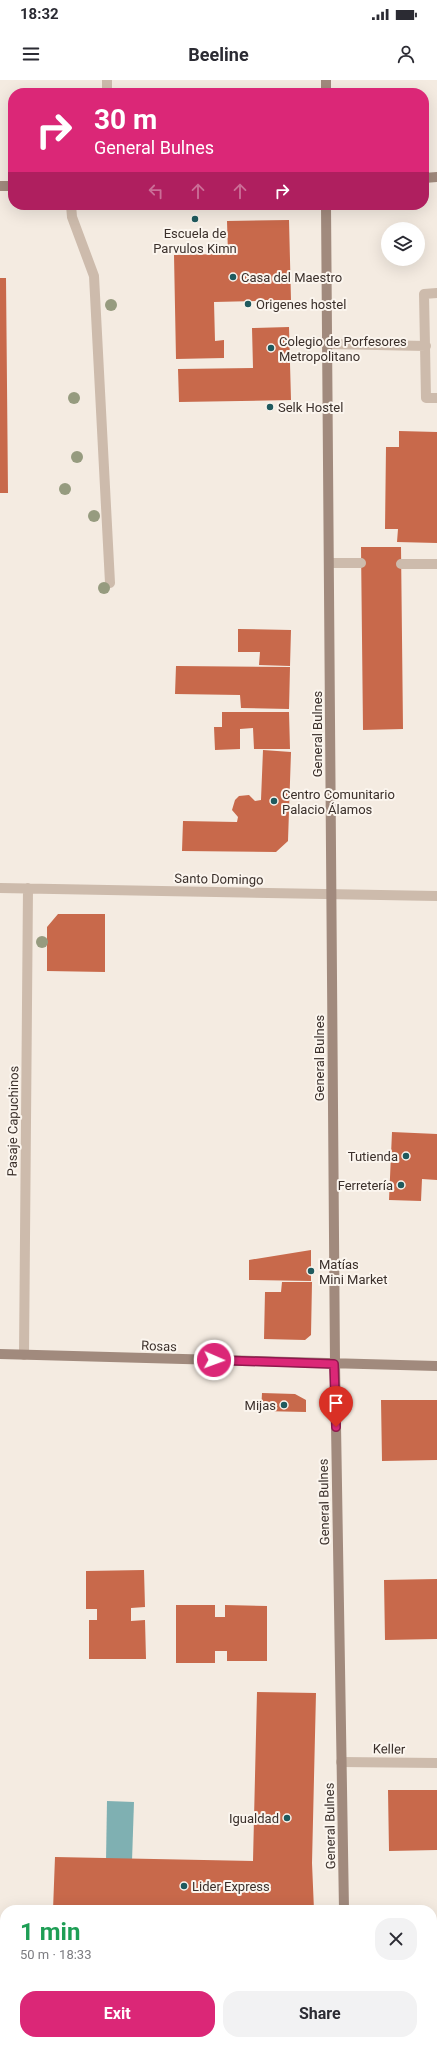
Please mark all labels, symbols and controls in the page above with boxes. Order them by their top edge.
text: 18:32 [20,5,59,23]
icon: menu [20,43,42,65]
icon: person [395,43,417,65]
text: Beeline [188,44,249,65]
text: 30 m [94,103,157,136]
icon: right [28,104,80,156]
text: General Bulnes [94,137,214,158]
icon: left [145,180,167,202]
icon: ahead [187,180,209,202]
icon: ahead [229,180,251,202]
icon: right [271,180,293,202]
marker: Escuela de Parvulos Kimn [190,214,200,224]
map controls [381,222,425,266]
button: layers [381,222,425,266]
place label: Escuela de Parvulos Kimn [153,226,237,256]
place label: Casa del Maestro [241,270,342,285]
marker: Casa del Maestro [228,272,238,282]
place label: Origenes hostel [256,297,346,312]
marker: Origenes hostel [243,299,253,309]
place label: Colegio de Porfesores Metropolitano [279,334,407,364]
marker: Colegio de Porfesores Metropolitano [266,343,276,353]
place label: Selk Hostel [278,400,343,415]
marker: Selk Hostel [265,402,275,412]
street label: General Bulnes [310,690,325,777]
place label: Centro Comunitario Palacio Álamos [282,787,395,817]
marker: Centro Comunitario Palacio Álamos [269,796,279,806]
street label: Santo Domingo [174,871,264,887]
street label: General Bulnes [312,1014,327,1101]
street label: Pasaje Capuchinos [5,1065,21,1176]
place label: Tutienda [348,1149,398,1164]
marker: Tutienda [401,1151,411,1161]
place label: Ferretería [338,1178,393,1193]
marker: Ferretería [396,1180,406,1190]
place label: Matías Mini Market [319,1257,388,1287]
marker: Matías Mini Market [306,1266,316,1276]
street label: Rosas [141,1338,177,1354]
position arrow [193,1339,235,1381]
pin [319,1386,353,1427]
icon: arrive [325,1392,347,1414]
place label: Mijas [245,1398,276,1413]
marker: Mijas [279,1400,289,1410]
street label: General Bulnes [316,1458,332,1545]
street label: Keller [373,1741,406,1757]
street label: General Bulnes [322,1782,338,1869]
place label: Igualdad [229,1811,279,1826]
marker: Igualdad [282,1813,292,1823]
place label: Lider Express [192,1879,270,1894]
marker: Lider Express [179,1881,189,1891]
text: 1 min [20,1918,80,1946]
button: close [375,1918,417,1960]
text: 50 m · 18:33 [20,1947,91,1962]
button: Exit [20,1991,215,2037]
button: Share [223,1991,417,2037]

